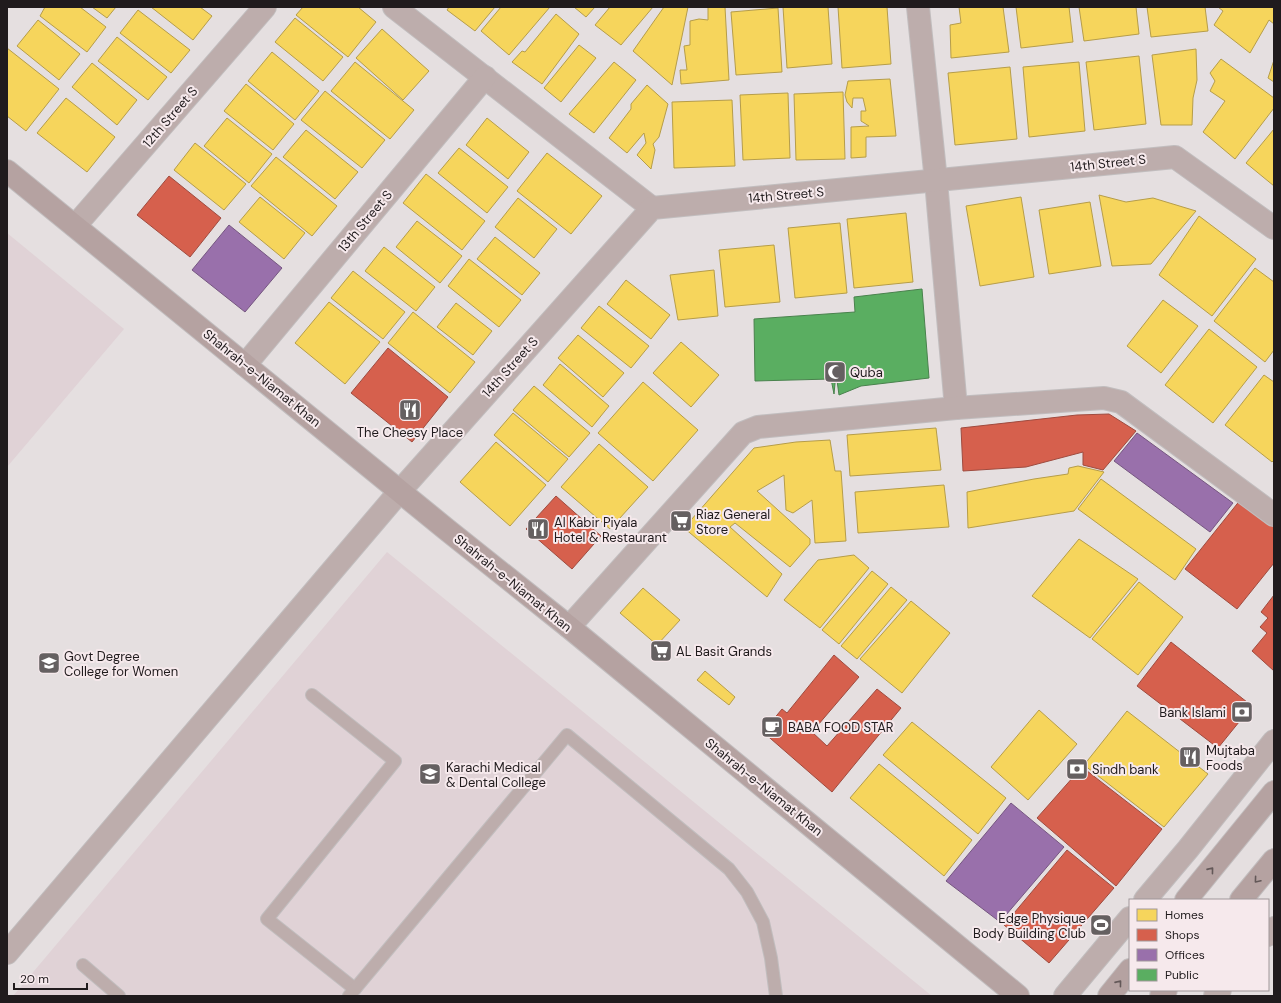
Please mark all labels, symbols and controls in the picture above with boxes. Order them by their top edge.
street label: 12th Street S [139,83,201,151]
street label: 14th Street S [1069,151,1147,175]
street label: 14th Street S [747,183,825,207]
street label: 13th Street S [334,187,396,255]
street label: Shahrah-e-Niamat Khan [200,325,324,431]
street label: 14th Street S [478,333,542,401]
mosque icon: Quba [822,359,848,385]
place label: Quba [850,364,883,381]
restaurant icon: The Cheesy Place [397,397,423,423]
place label: The Cheesy Place [357,424,463,441]
place label: Riaz General Store [696,506,770,538]
supermarket icon: Riaz General Store [668,508,694,534]
place label: Al Kabir Piyala Hotel & Restaurant [554,514,667,546]
restaurant icon: Al Kabir Piyala Hotel & Restaurant [525,516,551,542]
street label: Shahrah-e-Niamat Khan [451,530,575,636]
supermarket icon: AL Basit Grands [648,638,674,664]
place label: AL Basit Grands [676,643,772,660]
place label: Govt Degree College for Women [64,648,178,680]
school or university icon: Govt Degree College for Women [36,650,62,676]
bank icon: Bank Islami [1229,699,1255,725]
place label: Bank Islami [1159,704,1226,721]
cafe icon: BABA FOOD STAR [759,714,785,740]
place label: BABA FOOD STAR [788,719,894,736]
street label: Shahrah-e-Niamat Khan [702,734,826,840]
place label: Mujtaba Foods [1206,742,1255,774]
restaurant icon: Mujtaba Foods [1177,744,1203,770]
bank icon: Sindh bank [1064,756,1090,782]
place label: Karachi Medical & Dental College [446,759,546,791]
school or university icon: Karachi Medical & Dental College [417,761,443,787]
place label: Sindh bank [1092,761,1159,778]
one-way arrow [1206,867,1213,874]
one-way arrow [1255,875,1262,883]
legend [1129,899,1269,991]
text: Homes [1165,907,1204,923]
place label: Edge Physique Body Building Club [973,910,1086,942]
sports icon: Edge Physique Body Building Club [1088,912,1114,938]
text: Shops [1165,927,1200,943]
text: Offices [1165,947,1205,963]
scale bar [14,965,87,991]
text: Public [1165,967,1199,983]
text: 20 m [20,971,49,987]
one-way arrow [1115,980,1122,987]

